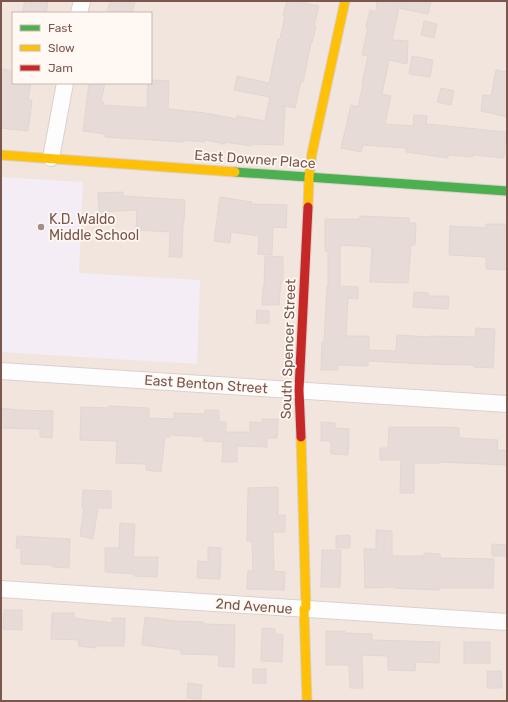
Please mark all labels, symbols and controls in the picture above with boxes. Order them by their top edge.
legend [12,12,152,84]
text: Fast [48,21,72,35]
text: Slow [48,41,75,55]
text: Jam [48,61,73,75]
street label: East Downer Place [194,147,316,172]
place label: K.D. Waldo Middle School [49,211,139,244]
marker: K.D. Waldo Middle School [36,222,46,232]
street label: South Spencer Street [278,278,299,419]
street label: East Benton Street [144,372,269,397]
street label: 2nd Avenue [215,595,293,618]

